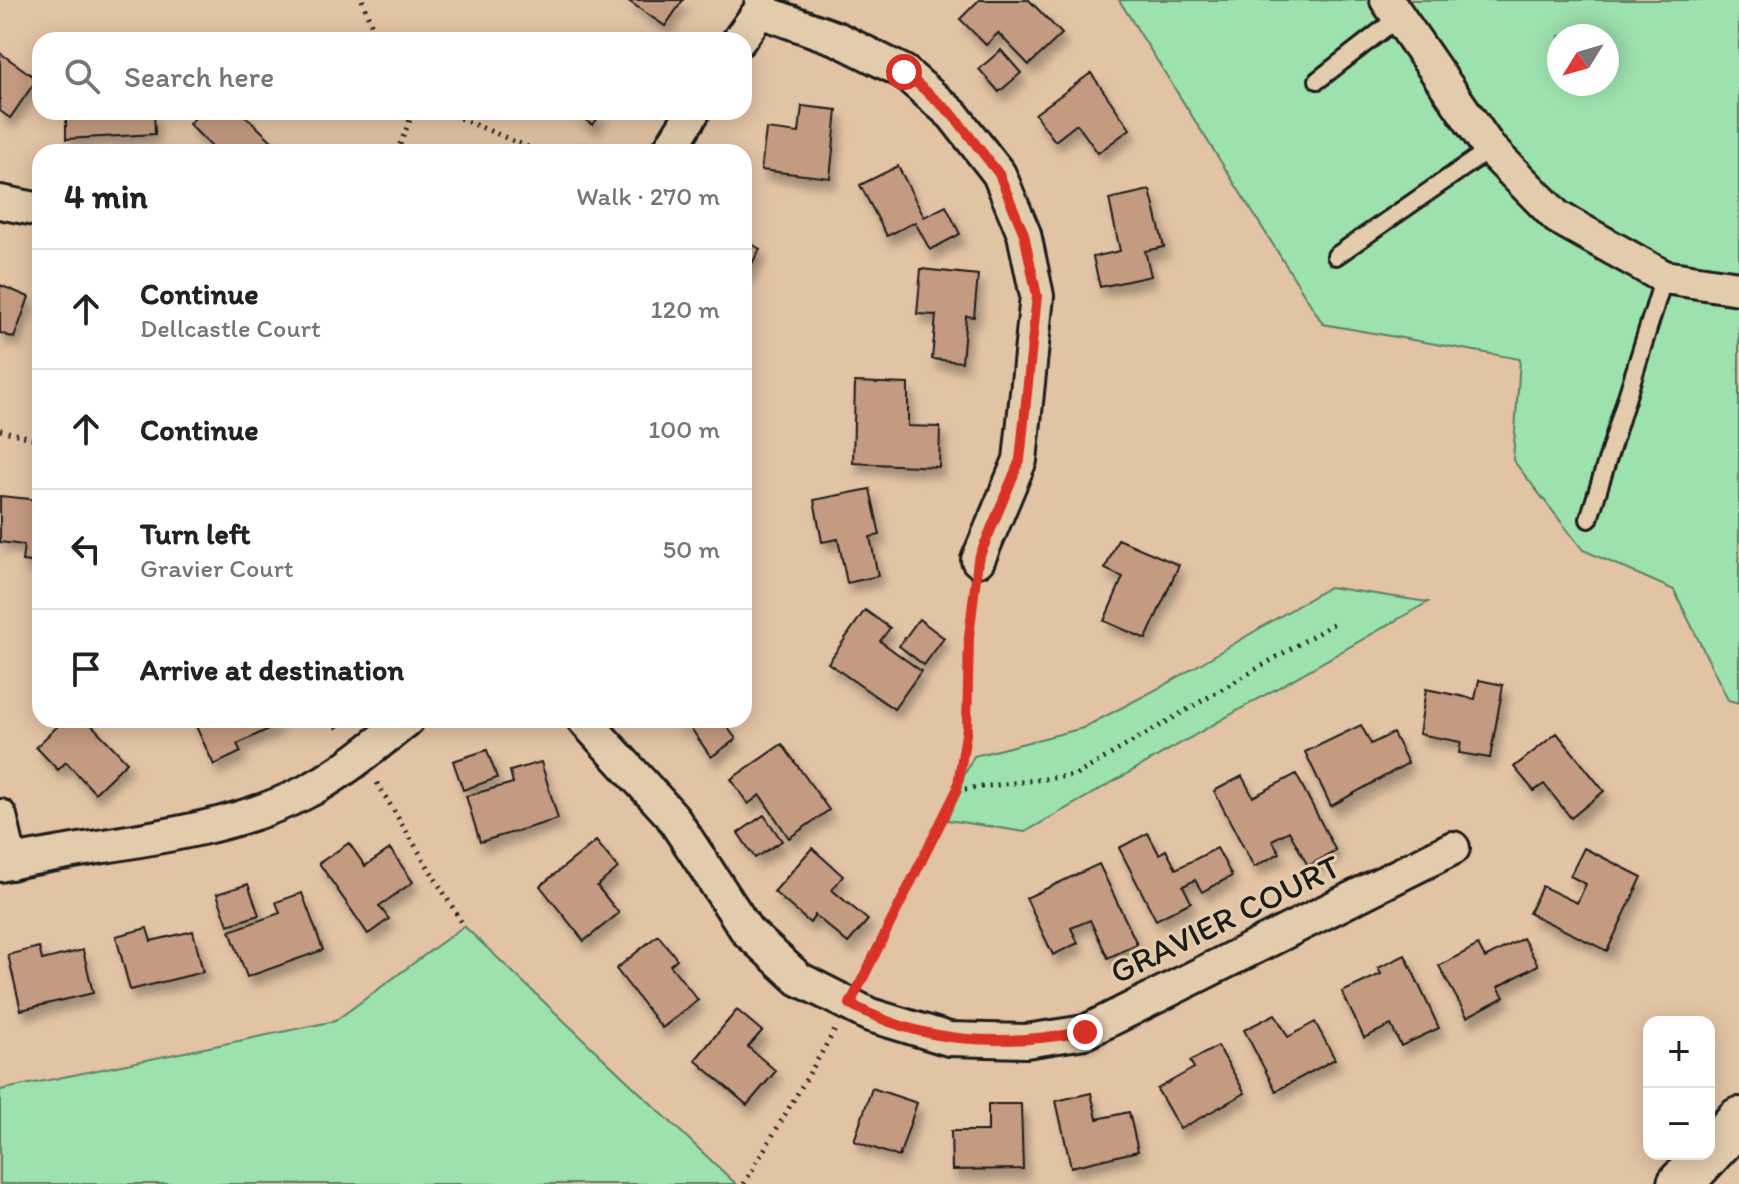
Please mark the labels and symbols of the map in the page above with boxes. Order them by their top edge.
north arrow [1547,24,1619,96]
route start [886,54,922,90]
street label: GRAVIER COURT [1103,846,1347,992]
route end [1067,1014,1103,1050]

